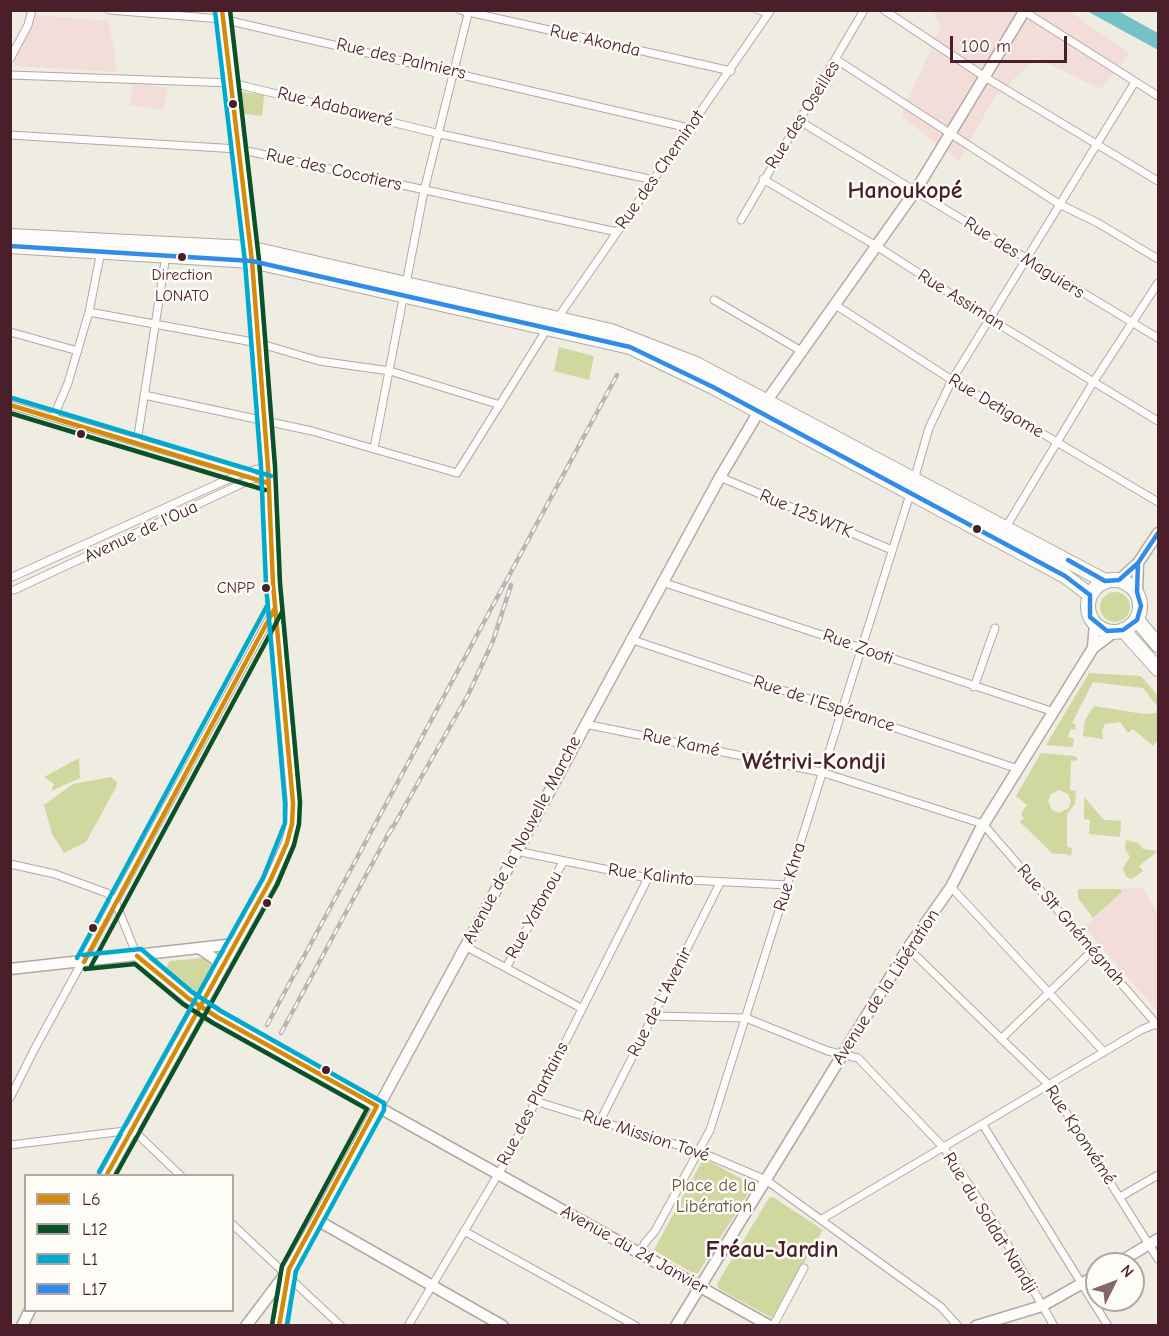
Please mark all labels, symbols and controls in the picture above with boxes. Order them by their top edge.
street label: Rue Akonda [548,20,642,62]
scale bar [953,24,1070,62]
street label: Rue des Palmiers [334,34,468,84]
text: 100 m [961,36,1011,57]
street label: Rue des Oseilles [761,57,845,173]
street label: Rue Adabaweré [275,82,395,132]
unlabelled marker [227,98,239,110]
street label: Rue des Cheminot [611,106,709,234]
street label: Rue des Cocotiers [264,144,404,196]
district label: Hanoukopé [847,177,963,205]
street label: Rue des Maguiers [960,212,1088,304]
marker: Direction LONATO [176,251,188,263]
place label: Direction LONATO [152,265,212,303]
street label: Rue Assiman [913,265,1009,335]
street label: Rue Detigome [944,369,1048,443]
unlabelled marker [75,428,87,440]
street label: Rue 125.WTK [756,485,856,543]
street label: Avenue de l'Oua [81,496,201,568]
unlabelled marker [971,523,983,535]
place label: CNPP [217,578,255,598]
marker: CNPP [260,582,272,594]
street label: Rue Zooti [820,624,896,670]
street label: Rue de l'Espérance [750,671,898,737]
street label: Rue Kamé [640,724,722,762]
street label: Avenue de la Nouvelle Marche [458,732,586,948]
district label: Wétrivi-Kondji [742,748,886,776]
street label: Rue Khra [769,840,811,914]
street label: Rue Kalinto [607,859,695,891]
street label: Rue Slt Gnémégnah [1012,860,1130,990]
street label: Rue Yatonou [501,867,567,963]
unlabelled marker [261,897,273,909]
street label: Avenue de la Libération [828,905,944,1069]
unlabelled marker [87,922,99,934]
street label: Rue de L'Avenir [623,944,697,1060]
street label: Rue des Plantains [493,1039,573,1169]
unlabelled marker [320,1064,332,1076]
street label: Rue Kponvémé [1040,1081,1120,1189]
street label: Rue Mission Tové [580,1105,712,1167]
street label: Rue du Soldat Nandji [938,1149,1042,1297]
legend [24,1174,234,1312]
park label: Place de la Libération [672,1175,756,1218]
text: L6 [82,1189,101,1210]
street label: Avenue du 24 Janvier [557,1201,711,1299]
text: L12 [82,1219,108,1240]
district label: Fréau-Jardin [706,1236,838,1264]
text: L1 [82,1249,98,1270]
north arrow [1085,1252,1145,1312]
text: N [1117,1261,1137,1281]
text: L17 [82,1279,107,1300]

